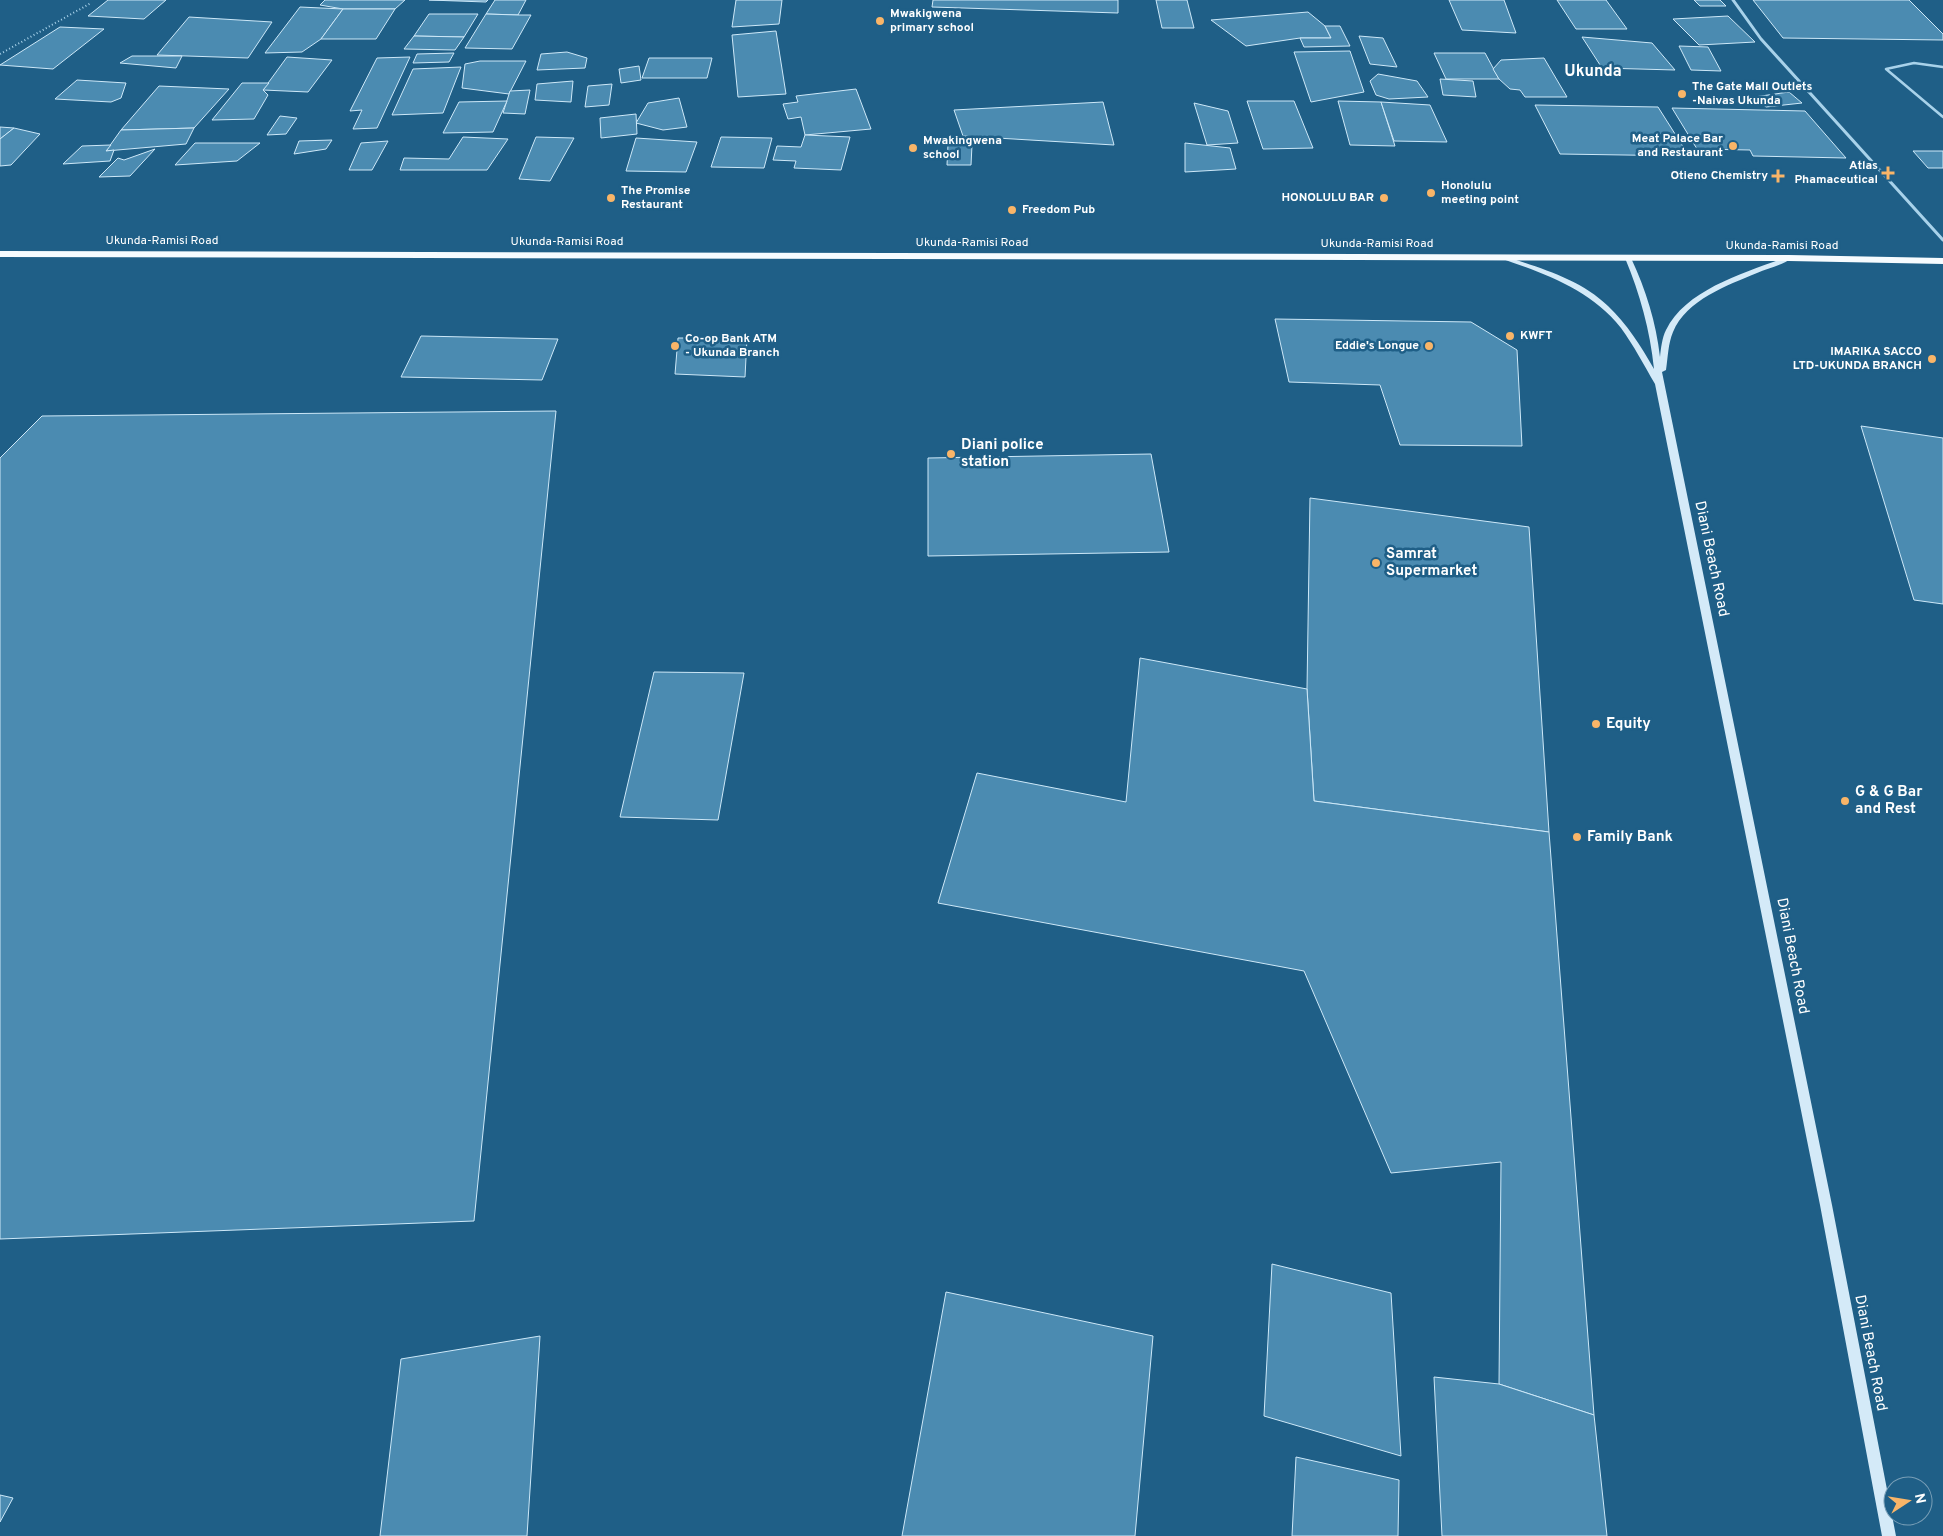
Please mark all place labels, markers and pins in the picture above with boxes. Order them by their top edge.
place label: Mwakigwena primary school [890,6,974,36]
marker: Mwakigwena primary school [874,15,886,27]
place label: The Gate Mall Outlets -Naivas Ukunda [1692,79,1812,109]
marker: The Gate Mall Outlets -Naivas Ukunda [1676,88,1688,100]
place label: Meat Palace Bar and Restaurant [1632,131,1723,161]
place label: Mwakingwena school [923,133,1002,163]
marker: Meat Palace Bar and Restaurant [1727,140,1739,152]
marker: Mwakingwena school [907,142,919,154]
place label: Atlas Phamaceutical [1794,158,1878,188]
marker: Atlas Phamaceutical [1882,167,1894,179]
place label: Otieno Chemistry [1670,168,1768,184]
marker: Otieno Chemistry [1772,170,1784,182]
place label: Honolulu meeting point [1441,178,1519,208]
place label: The Promise Restaurant [621,183,691,213]
marker: Honolulu meeting point [1425,187,1437,199]
place label: HONOLULU BAR [1281,190,1374,206]
marker: The Promise Restaurant [605,192,617,204]
marker: HONOLULU BAR [1378,192,1390,204]
place label: Freedom Pub [1022,202,1095,218]
marker: Freedom Pub [1006,204,1018,216]
place label: KWFT [1520,328,1552,344]
marker: KWFT [1504,330,1516,342]
place label: Co-op Bank ATM - Ukunda Branch [685,331,780,361]
place label: Eddie's Longue [1335,338,1419,354]
marker: Co-op Bank ATM - Ukunda Branch [669,340,681,352]
marker: Eddie's Longue [1423,340,1435,352]
place label: IMARIKA SACCO LTD-UKUNDA BRANCH [1793,344,1922,374]
marker: IMARIKA SACCO LTD-UKUNDA BRANCH [1926,353,1938,365]
place label: Diani police station [961,436,1044,472]
marker: Diani police station [945,448,957,460]
place label: Samrat Supermarket [1386,545,1477,581]
marker: Samrat Supermarket [1370,557,1382,569]
place label: Equity [1606,715,1651,734]
marker: Equity [1590,718,1602,730]
place label: G & G Bar and Rest [1855,783,1923,819]
marker: G & G Bar and Rest [1839,795,1851,807]
place label: Family Bank [1587,828,1673,847]
marker: Family Bank [1571,831,1583,843]

